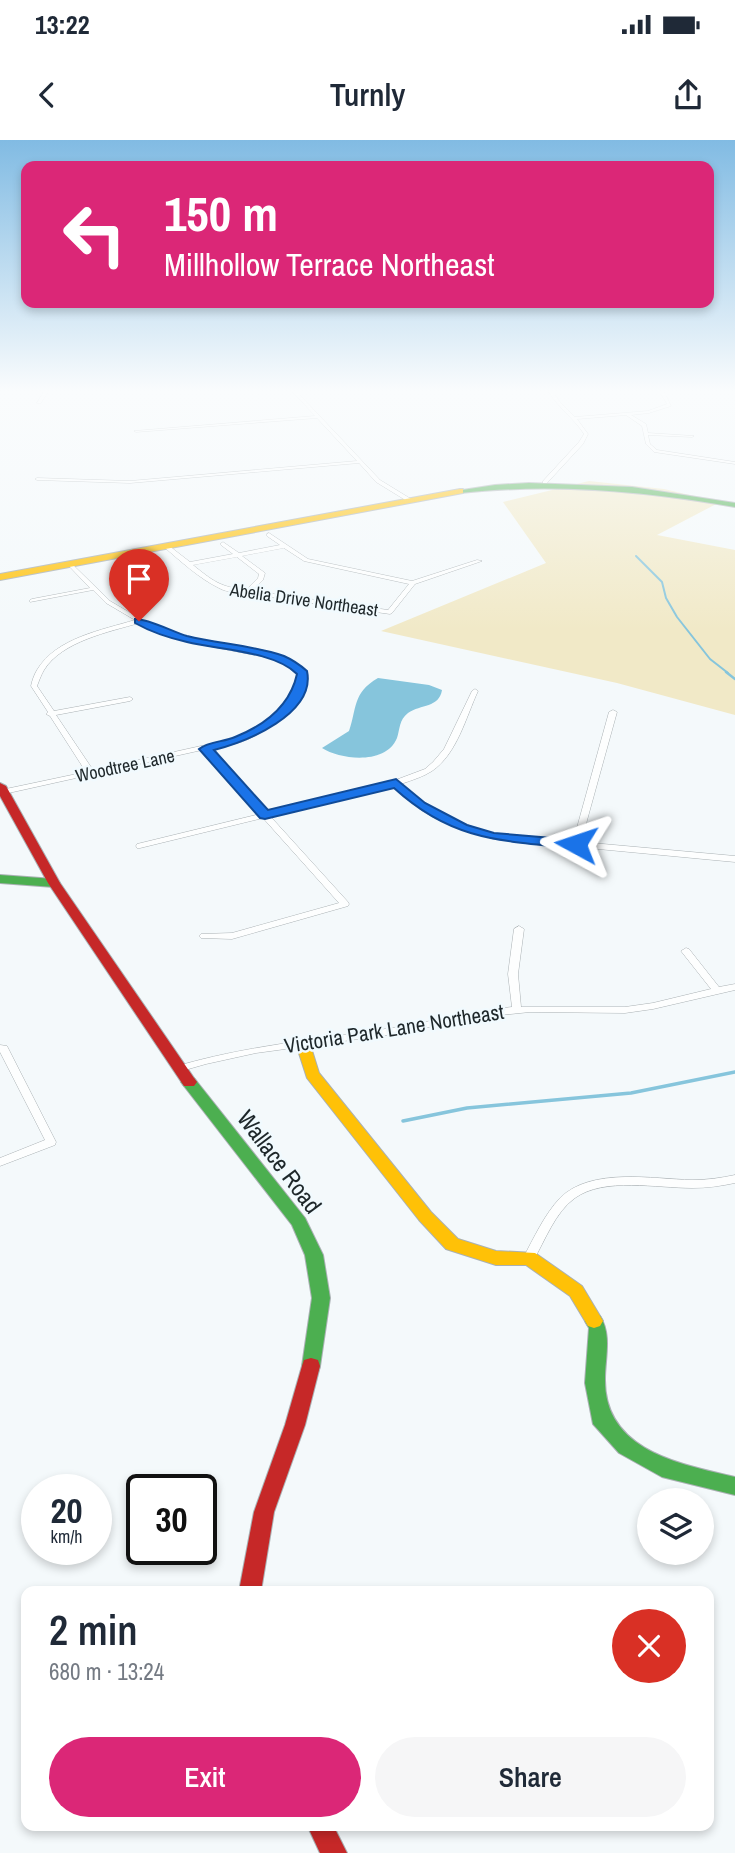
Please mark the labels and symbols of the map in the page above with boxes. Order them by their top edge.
pin [109,549,169,621]
street label: Abelia Drive Northeast [227,577,380,622]
street label: Woodtree Lane [73,743,177,788]
position arrow [539,807,613,881]
street label: Victoria Park Lane Northeast [282,997,506,1060]
street label: Wallace Road [230,1103,329,1220]
speed limit sign: 30 [126,1474,217,1565]

